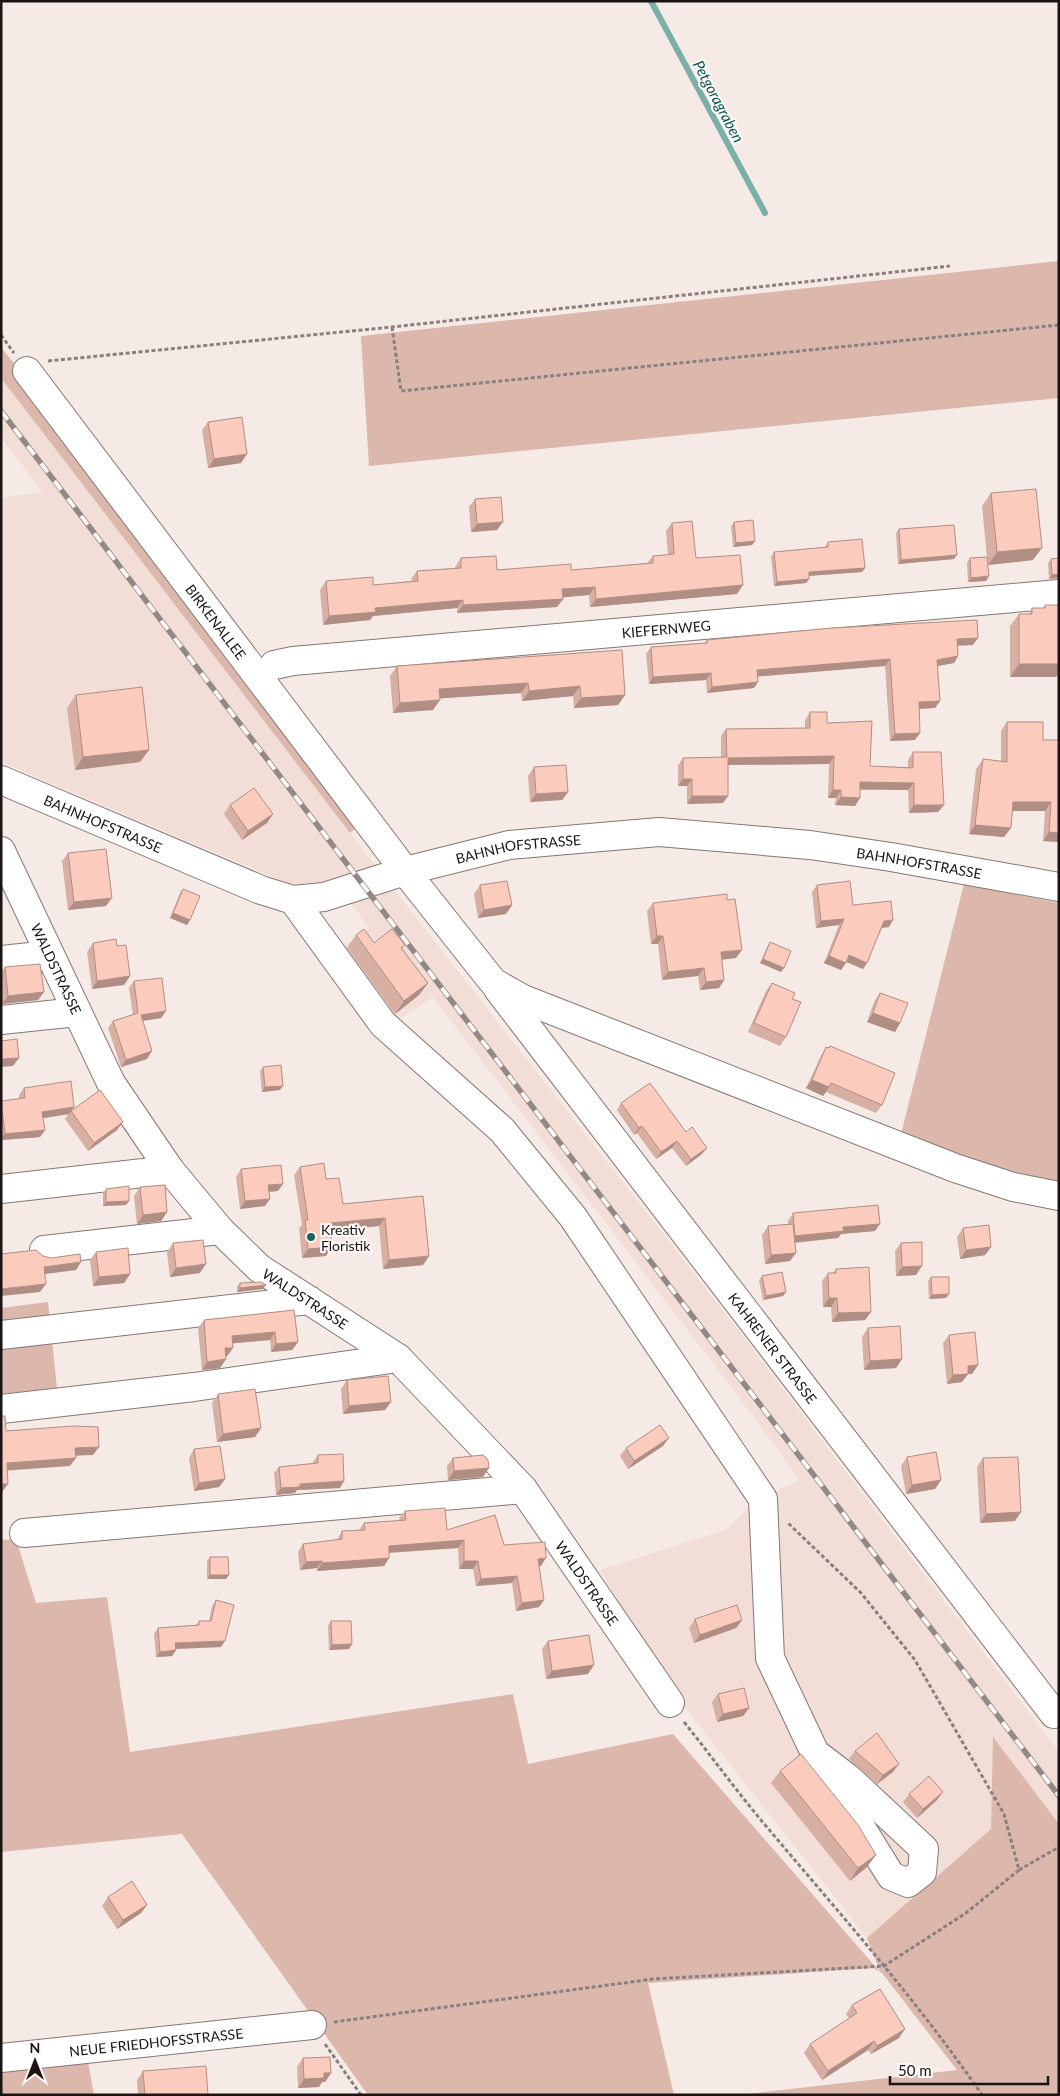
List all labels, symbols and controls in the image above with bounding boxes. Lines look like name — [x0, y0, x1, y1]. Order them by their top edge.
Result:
water label: Petgoragraben — [690, 57, 748, 145]
street label: BIRKENALLEE — [182, 580, 250, 662]
street label: KIEFERNWEG — [621, 616, 711, 641]
street label: BAHNHOFSTRASSE — [41, 791, 165, 856]
street label: BAHNHOFSTRASSE — [454, 830, 582, 867]
street label: BAHNHOFSTRASSE — [855, 844, 983, 882]
street label: WALDSTRASSE — [28, 920, 86, 1017]
place label: Kreativ Floristik — [321, 1221, 371, 1254]
marker: Kreativ Floristik — [305, 1231, 317, 1243]
street label: WALDSTRASSE — [260, 1264, 352, 1332]
street label: KAHRENER STRASSE — [725, 1289, 821, 1406]
street label: WALDSTRASSE — [553, 1537, 622, 1628]
street label: NEUE FRIEDHOFSSTRASSE — [68, 2024, 244, 2059]
north arrow — [10, 2036, 60, 2086]
text: N — [30, 2039, 40, 2056]
scale bar — [890, 2054, 1048, 2086]
text: 50 m — [898, 2061, 932, 2079]

